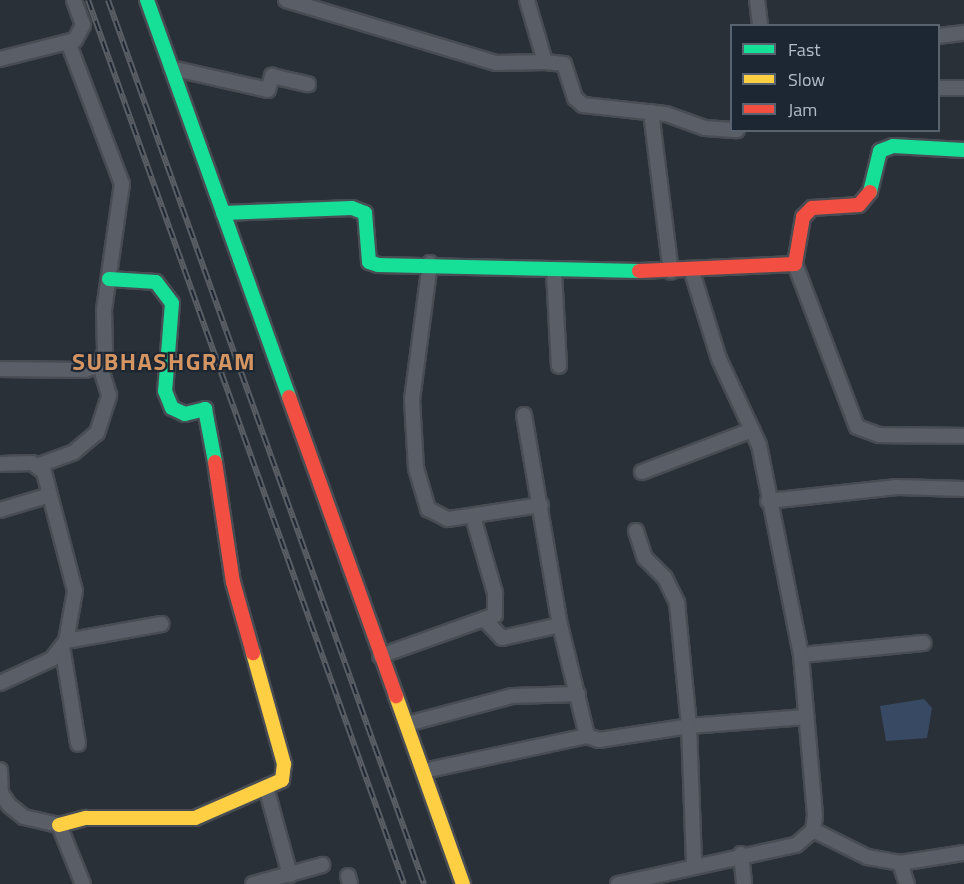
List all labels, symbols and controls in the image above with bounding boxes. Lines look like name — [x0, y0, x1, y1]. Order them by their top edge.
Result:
legend — [730, 24, 940, 132]
text: Fast — [788, 36, 821, 63]
text: Slow — [788, 66, 825, 93]
text: Jam — [788, 96, 817, 123]
district label: SUBHASHGRAM — [72, 348, 256, 376]

